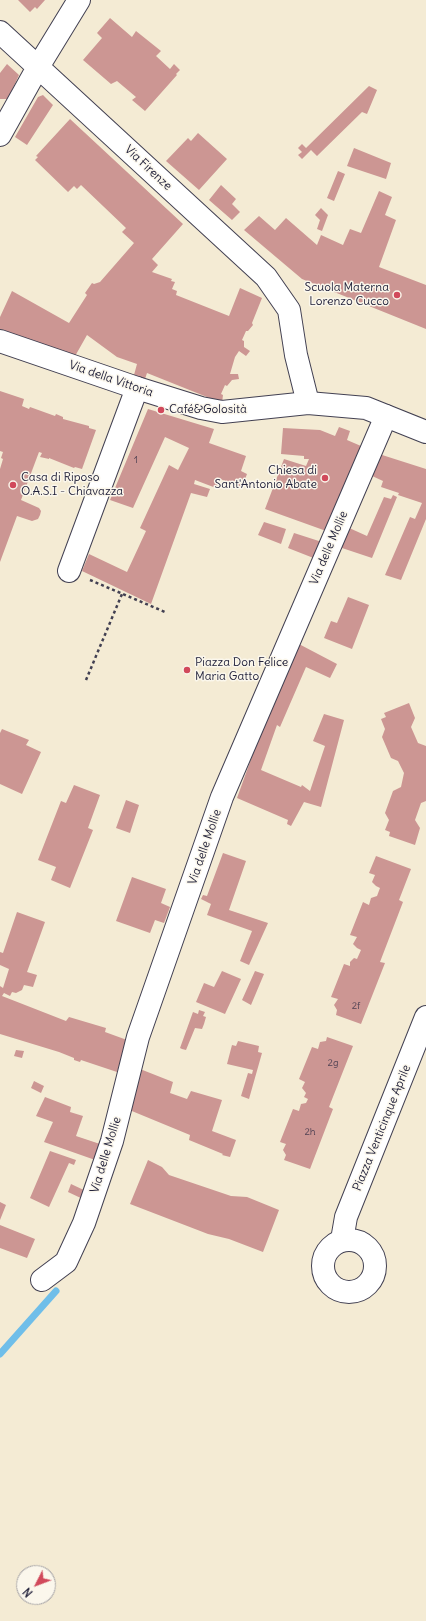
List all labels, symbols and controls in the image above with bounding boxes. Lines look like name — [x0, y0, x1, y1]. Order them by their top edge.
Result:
street label: Via Firenze — [121, 143, 175, 193]
place label: Scuola Materna Lorenzo Cucco — [305, 281, 389, 309]
marker: Scuola Materna Lorenzo Cucco — [392, 290, 402, 300]
street label: Via della Vittoria — [67, 358, 155, 400]
place label: Café&Golosità — [169, 403, 247, 417]
marker: Café&Golosità — [156, 405, 166, 415]
house number: 1 — [134, 454, 138, 466]
place label: Chiesa di Sant'Antonio Abate — [215, 464, 317, 492]
place label: Casa di Riposo O.A.S.I - Chiavazza — [21, 471, 123, 499]
marker: Chiesa di Sant'Antonio Abate — [320, 473, 330, 483]
marker: Casa di Riposo O.A.S.I - Chiavazza — [8, 480, 18, 490]
street label: Via delle Mollie — [307, 509, 351, 587]
place label: Piazza Don Felice Maria Gatto — [195, 656, 288, 684]
marker: Piazza Don Felice Maria Gatto — [182, 665, 192, 675]
street label: Via delle Mollie — [185, 807, 225, 887]
house number: 2f — [352, 1000, 360, 1012]
house number: 2g — [327, 1057, 339, 1069]
street label: Piazza Venticinque Aprile — [350, 1063, 414, 1193]
street label: Via delle Mollie — [88, 1115, 124, 1195]
house number: 2h — [304, 1126, 316, 1138]
north arrow — [16, 1565, 56, 1605]
text: N — [20, 1585, 36, 1600]

